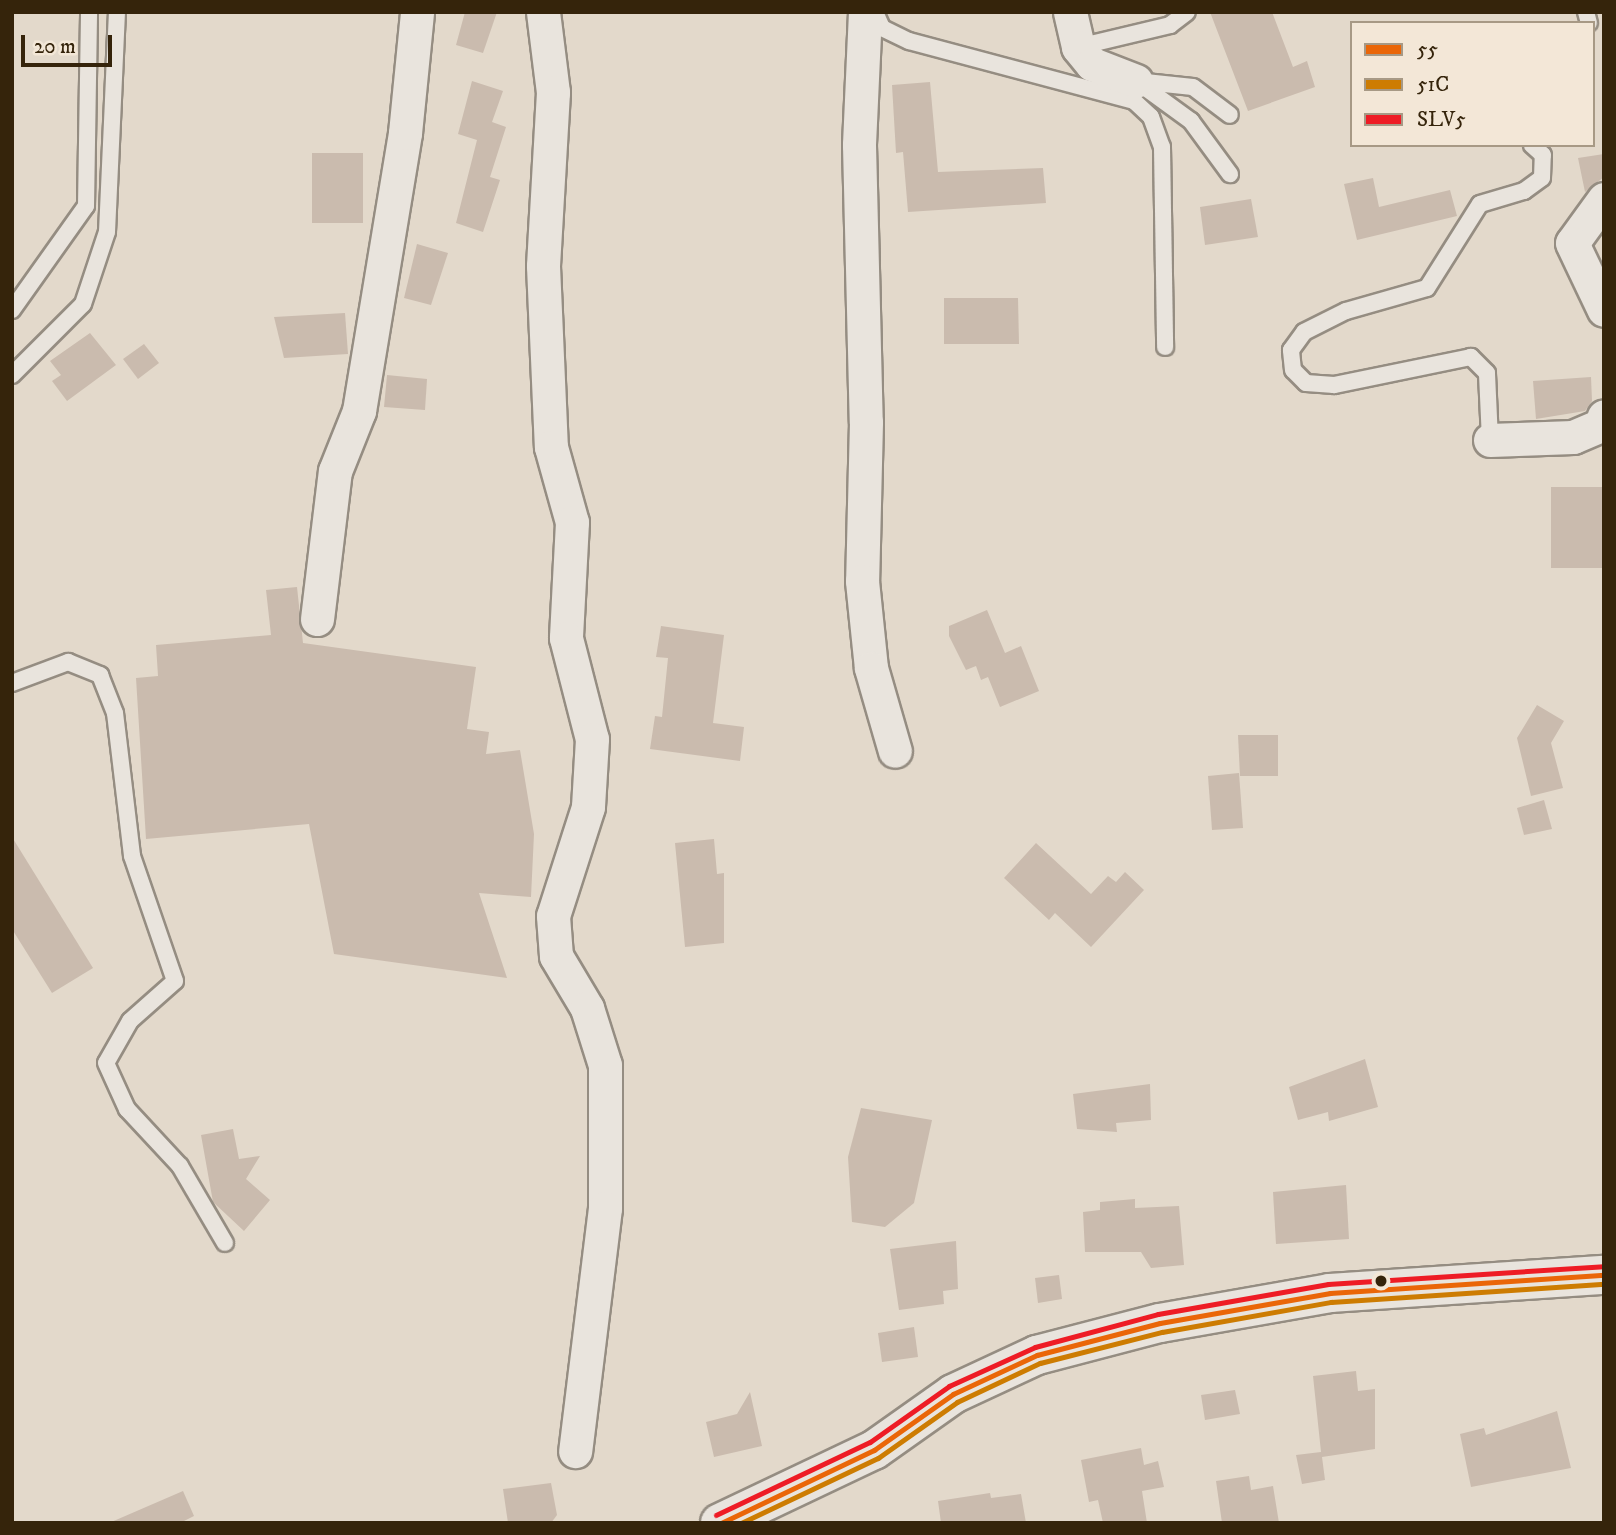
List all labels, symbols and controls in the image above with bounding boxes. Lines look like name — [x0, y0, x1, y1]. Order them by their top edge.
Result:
scale bar — [24, 21, 116, 65]
legend — [1350, 21, 1595, 147]
text: 20 m — [34, 34, 76, 60]
text: 55 — [1417, 37, 1438, 63]
text: 51C — [1417, 72, 1449, 98]
text: SLV5 — [1417, 107, 1466, 133]
unlabelled marker — [1374, 1274, 1388, 1288]

